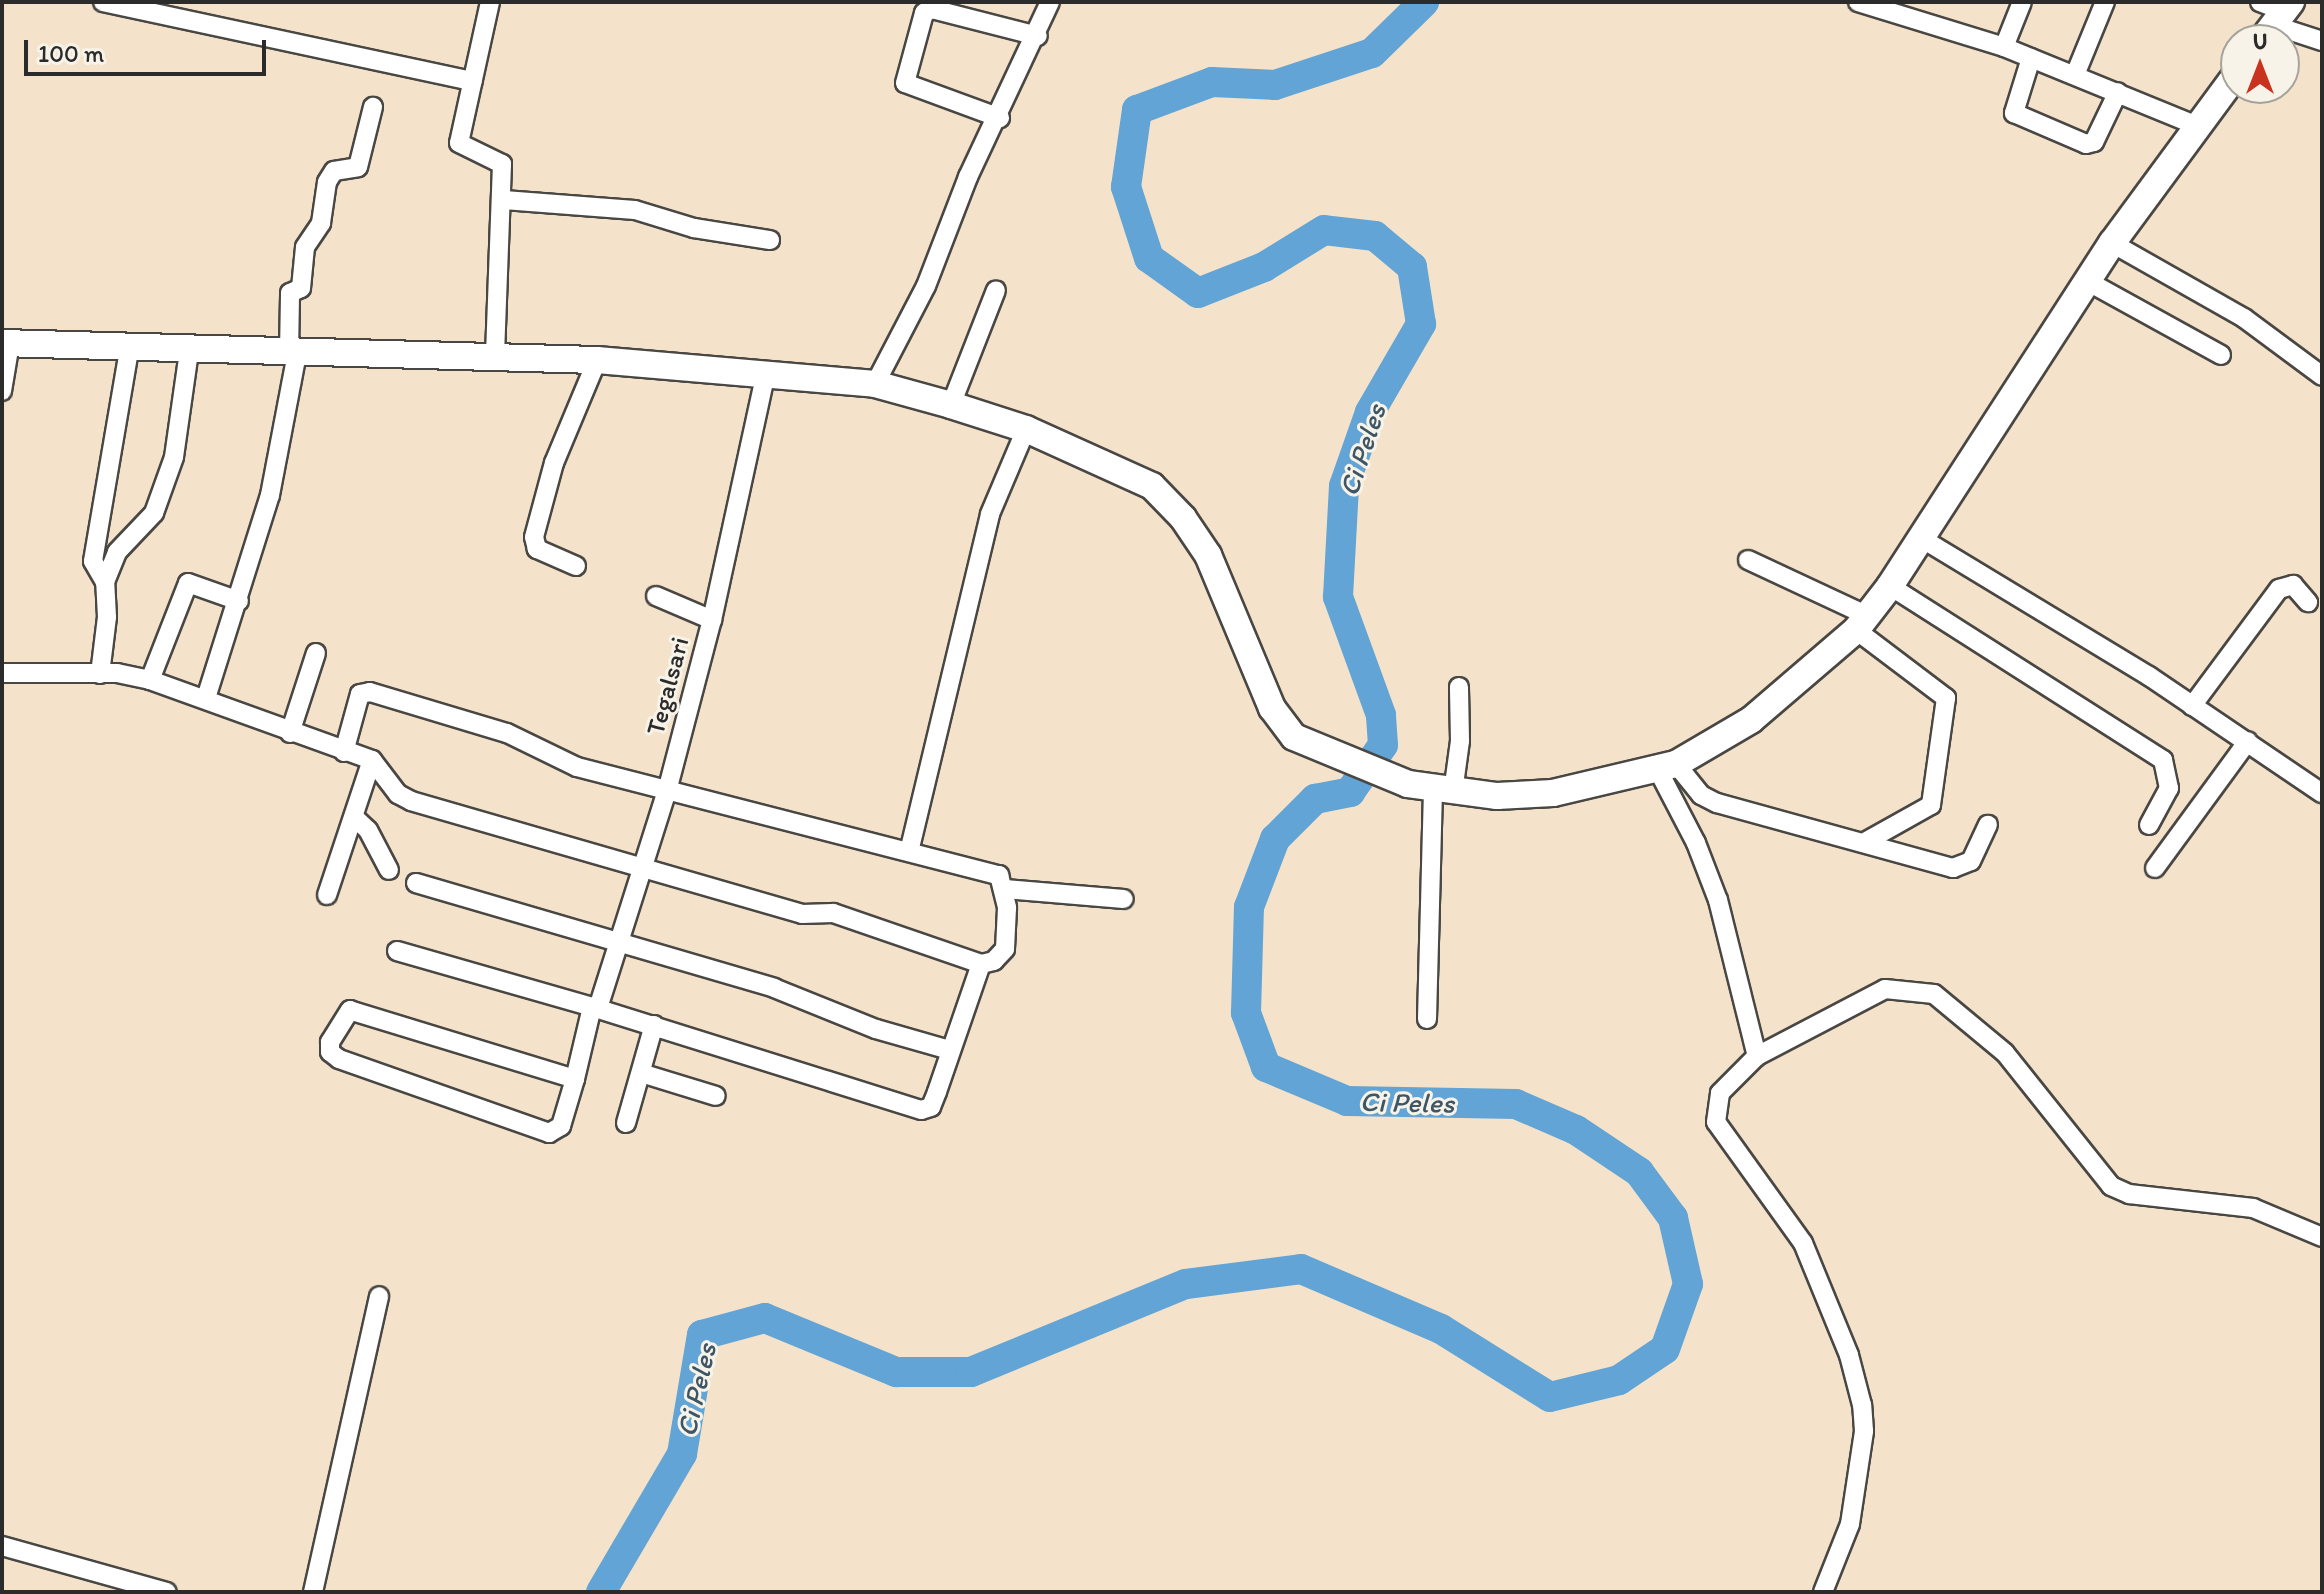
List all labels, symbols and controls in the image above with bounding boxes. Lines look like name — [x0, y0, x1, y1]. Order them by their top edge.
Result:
scale bar — [28, 24, 270, 74]
north arrow — [2220, 24, 2300, 104]
text: U — [2253, 28, 2267, 55]
text: 100 m — [38, 39, 104, 68]
water label: Ci Peles — [1332, 400, 1392, 500]
street label: Tegalsari — [640, 634, 696, 738]
water label: Ci Peles — [1360, 1084, 1454, 1120]
water label: Ci Peles — [669, 1341, 723, 1439]

